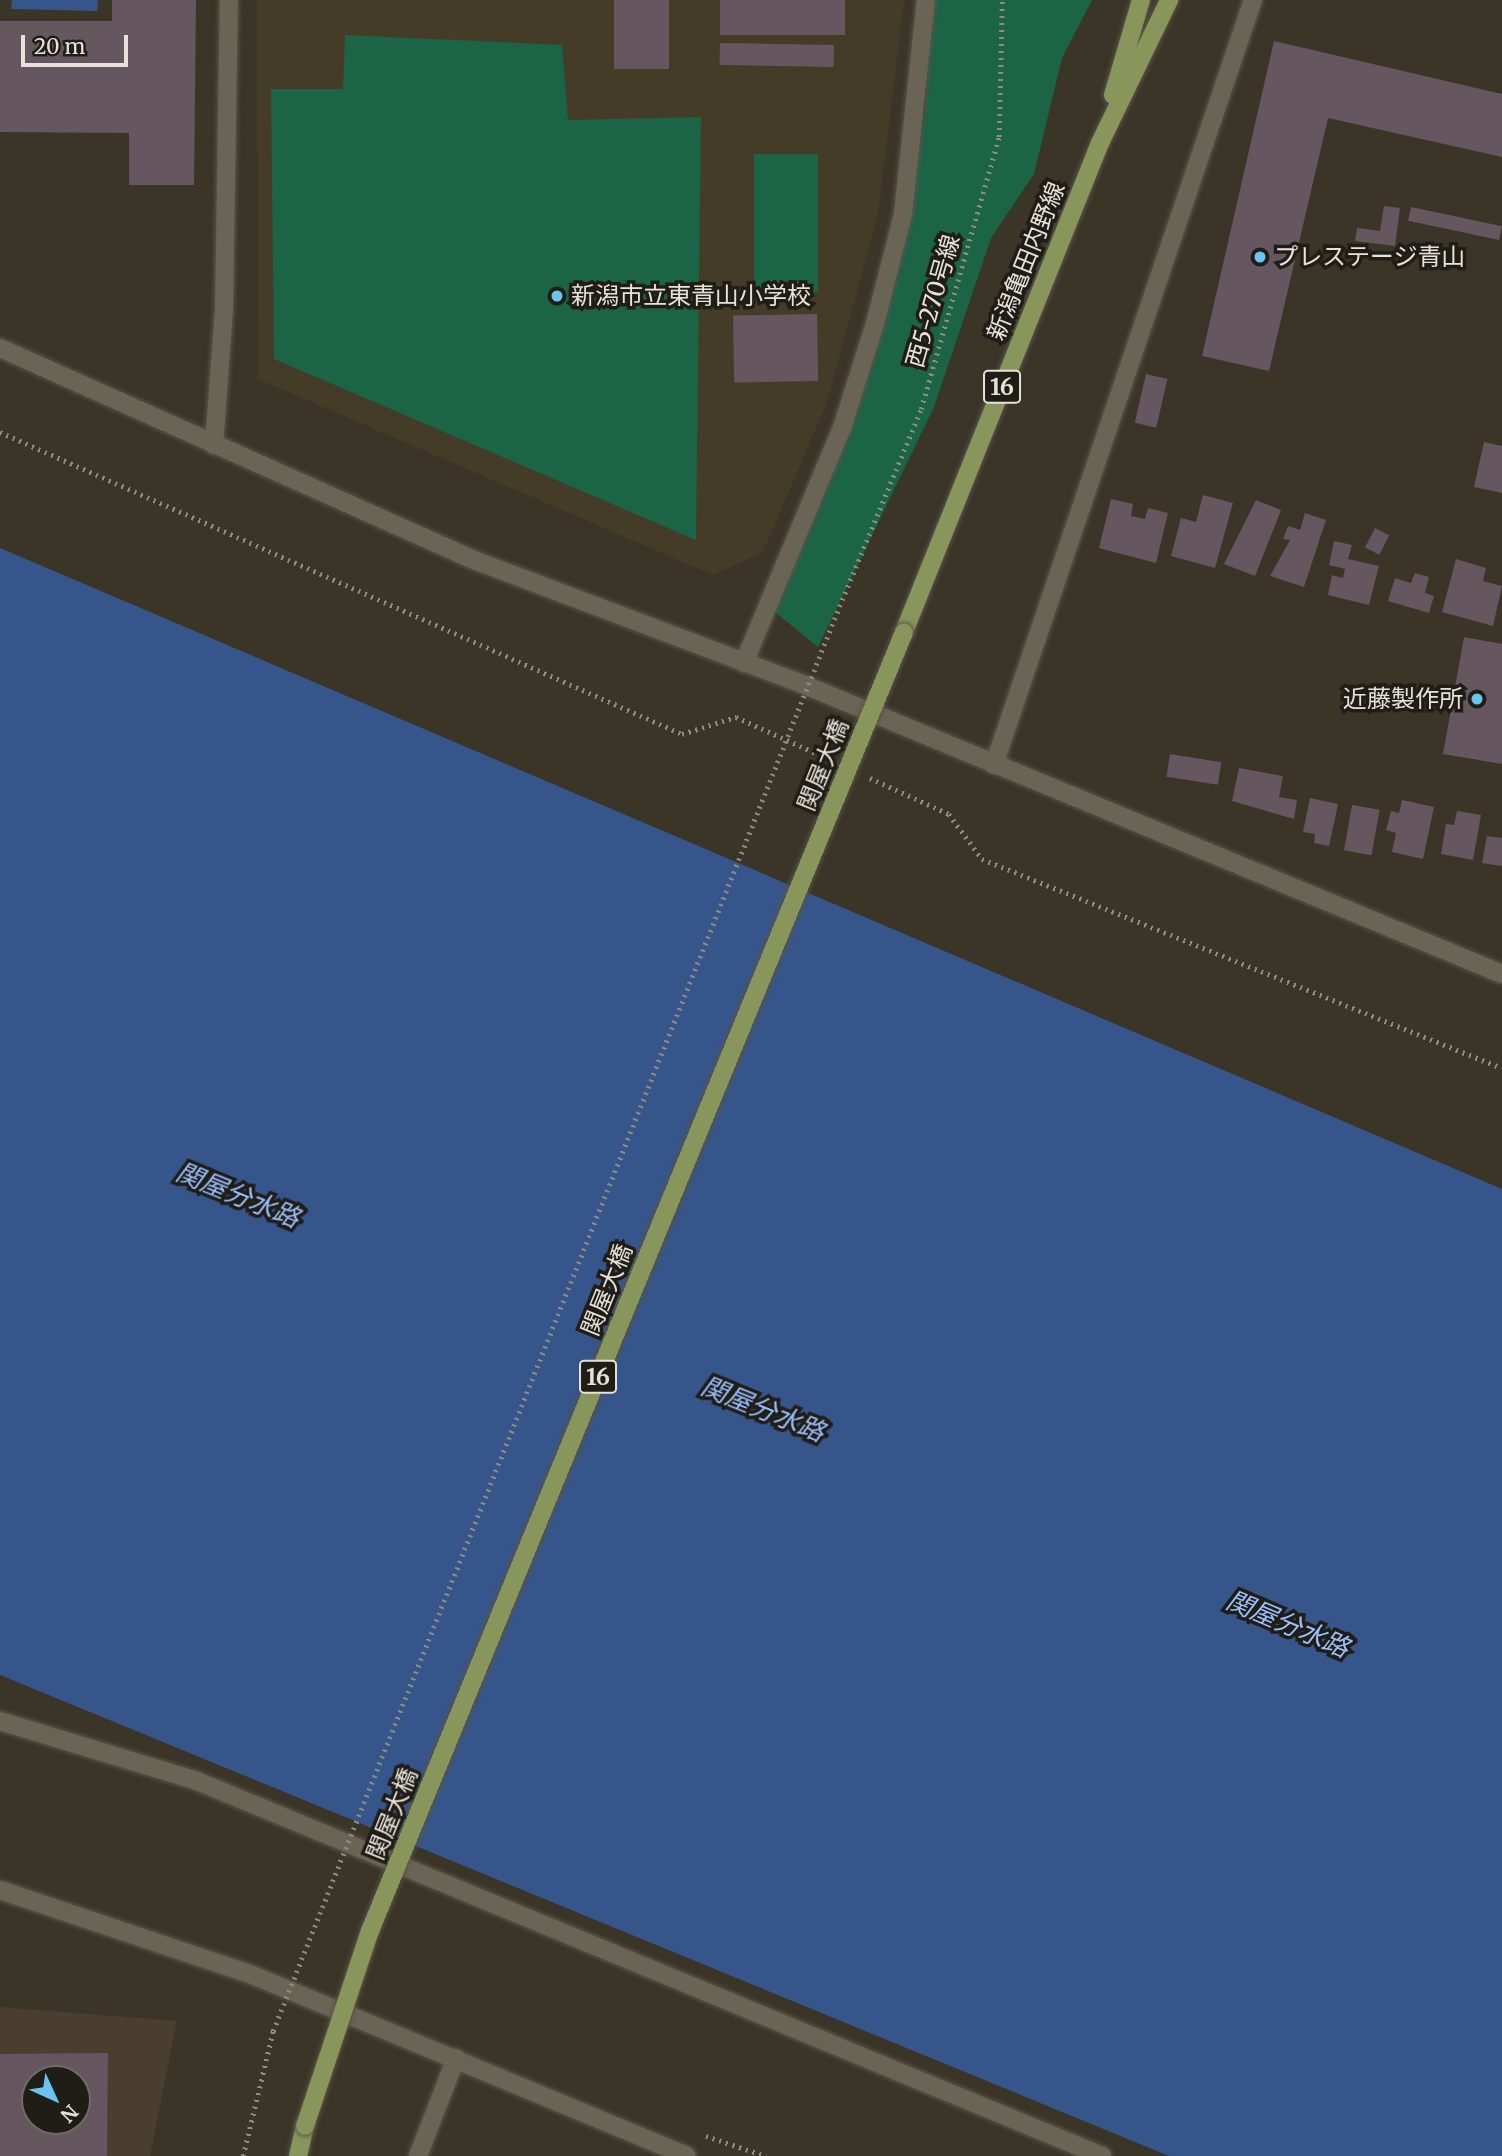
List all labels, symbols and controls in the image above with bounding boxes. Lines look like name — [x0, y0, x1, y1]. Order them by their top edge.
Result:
scale bar — [24, 21, 131, 65]
text: 20 m — [34, 33, 85, 60]
street label: 新潟亀田内野線 — [981, 178, 1071, 344]
street label: 西5-270号線 — [900, 231, 966, 371]
place label: プレステージ青山 — [1274, 243, 1466, 271]
marker: プレステージ青山 — [1252, 249, 1268, 265]
place label: 新潟市立東青山小学校 — [571, 282, 811, 310]
marker: 新潟市立東青山小学校 — [549, 288, 565, 304]
road number: 16 — [983, 368, 1021, 406]
place label: 近藤製作所 — [1343, 685, 1463, 713]
marker: 近藤製作所 — [1469, 691, 1485, 707]
street label: 関屋大橋 — [792, 715, 854, 815]
water label: 関屋分水路 — [172, 1156, 304, 1234]
street label: 関屋大橋 — [576, 1240, 638, 1340]
road number: 16 — [579, 1358, 617, 1396]
water label: 関屋分水路 — [697, 1370, 829, 1448]
water label: 関屋分水路 — [1222, 1584, 1354, 1664]
street label: 関屋大橋 — [361, 1764, 423, 1864]
north arrow — [21, 2065, 91, 2135]
text: N — [56, 2100, 83, 2127]

